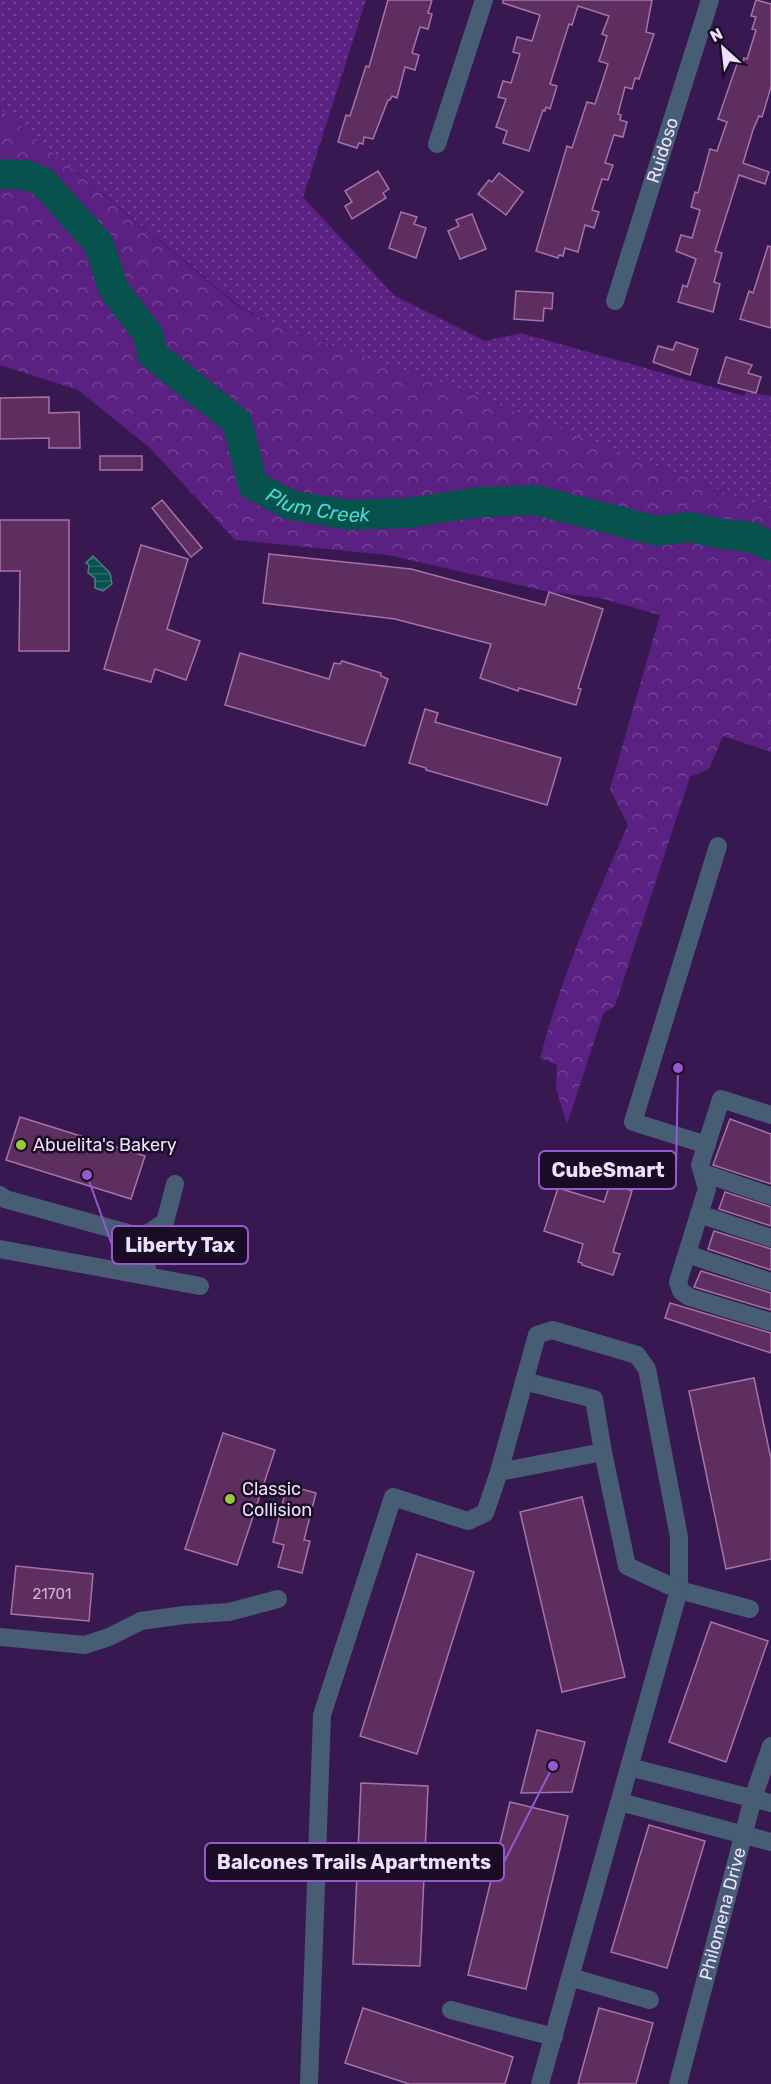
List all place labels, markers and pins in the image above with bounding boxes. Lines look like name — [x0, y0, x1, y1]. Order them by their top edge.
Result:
place label: Abuelita's Bakery — [33, 1134, 177, 1156]
marker: Abuelita's Bakery — [14, 1138, 28, 1152]
callout: CubeSmart — [539, 1151, 676, 1189]
callout: Liberty Tax — [112, 1226, 248, 1264]
place label: Classic Collision — [242, 1478, 312, 1521]
marker: Classic Collision — [223, 1492, 237, 1506]
callout: Balcones Trails Apartments — [205, 1843, 504, 1881]

